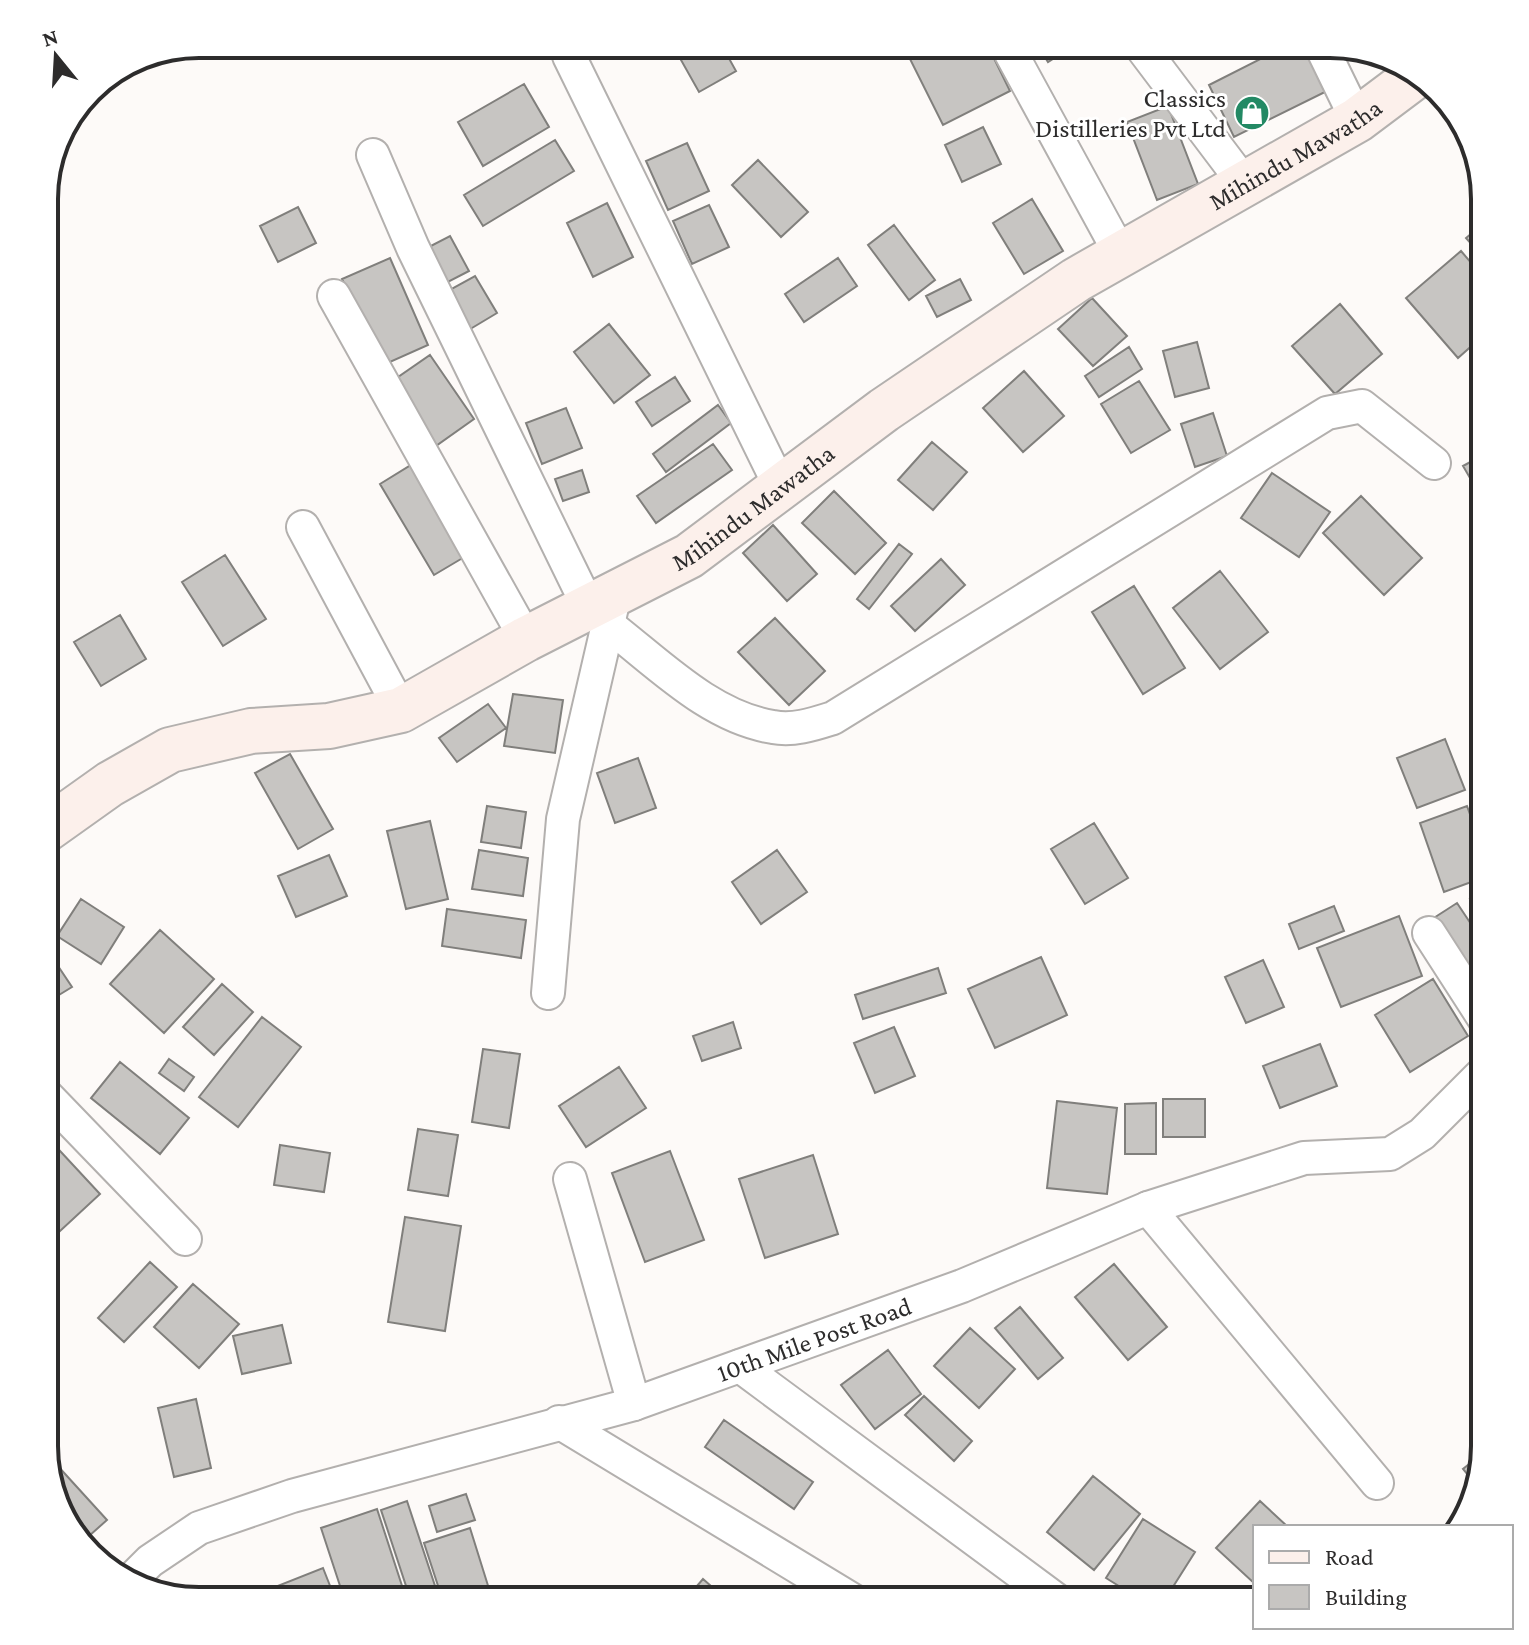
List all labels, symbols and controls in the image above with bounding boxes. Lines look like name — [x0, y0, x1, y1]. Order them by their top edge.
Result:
north arrow — [16, 16, 96, 96]
text: N — [39, 23, 61, 52]
place label: Classics Distilleries Pvt Ltd — [1035, 84, 1226, 143]
street label: Mihindu Mawatha — [1204, 93, 1387, 216]
shop icon: Classics Distilleries Pvt Ltd — [1233, 94, 1271, 132]
street label: Mihindu Mawatha — [667, 438, 840, 577]
street label: 10th Mile Post Road — [713, 1291, 915, 1388]
legend — [1253, 1525, 1513, 1629]
text: Road — [1325, 1543, 1374, 1570]
text: Building — [1325, 1583, 1407, 1610]

